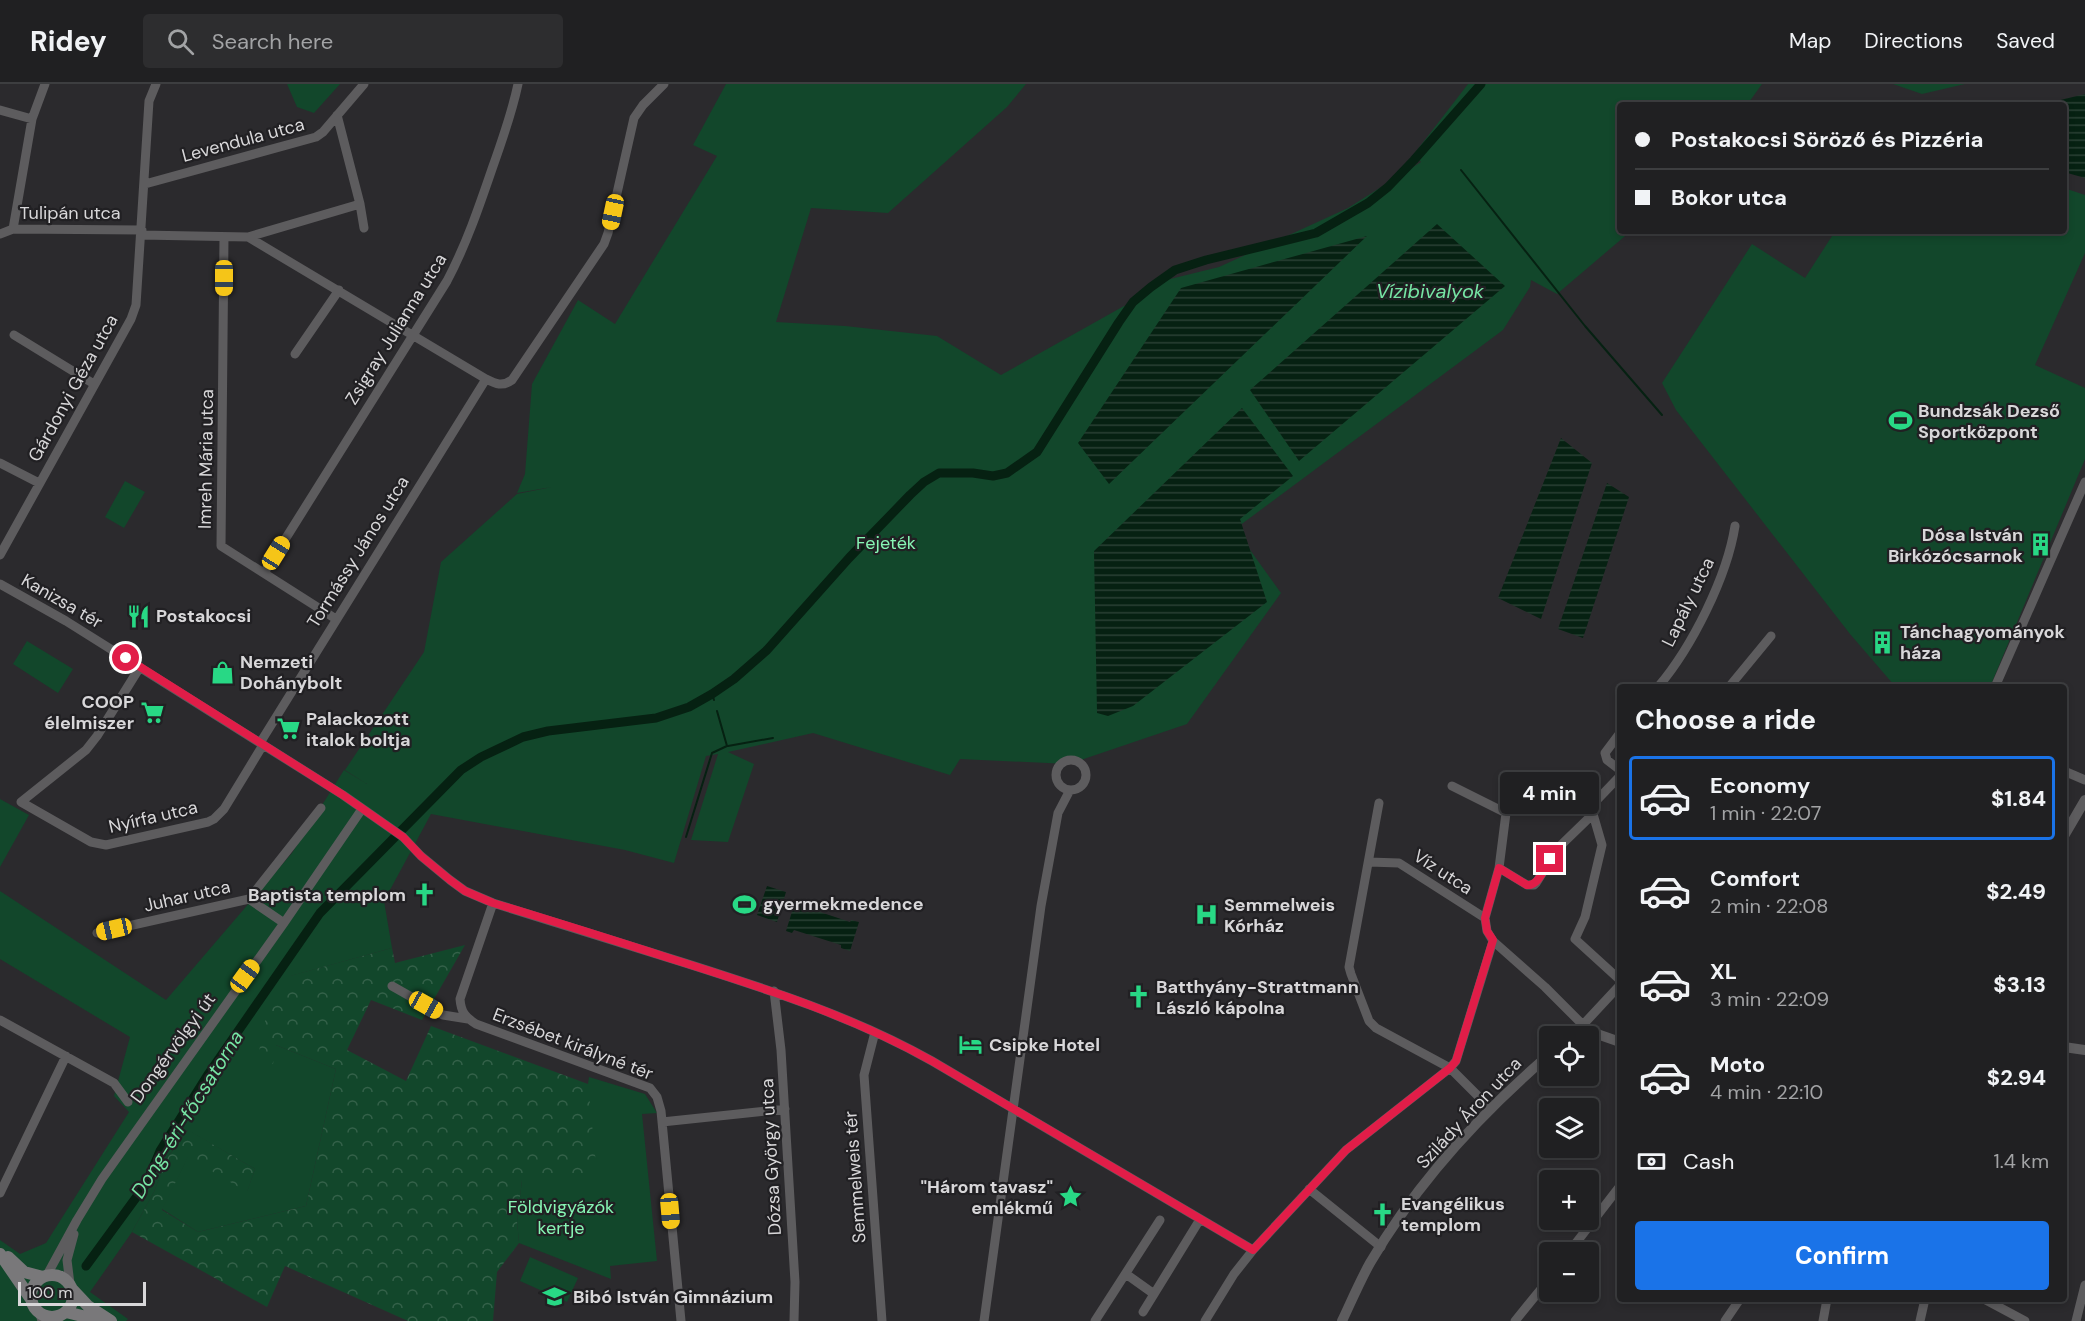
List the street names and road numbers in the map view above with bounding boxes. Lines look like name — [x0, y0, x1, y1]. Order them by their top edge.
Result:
street label: Levendula utca — [179, 112, 307, 168]
street label: Tulipán utca — [19, 201, 121, 225]
street label: Zsigray Julianna utca — [340, 249, 452, 409]
street label: Gárdonyi Géza utca — [23, 310, 123, 466]
street label: Imreh Mária utca — [193, 389, 219, 529]
street label: Tormássy János utca — [301, 471, 415, 633]
street label: Lapály utca — [1656, 553, 1720, 651]
street label: Kanizsa tér — [17, 568, 107, 634]
street label: Nyírfa utca — [106, 795, 200, 839]
street label: Víz utca — [1409, 844, 1477, 900]
street label: Juhar utca — [141, 874, 233, 918]
street label: Dongérvölgyi út — [125, 988, 221, 1108]
street label: Erzsébet királyné tér — [489, 1002, 657, 1086]
street label: Szilády Áron utca — [1411, 1052, 1527, 1174]
street label: Dózsa György utca — [755, 1078, 787, 1236]
street label: Semmelweis tér — [838, 1110, 872, 1244]

